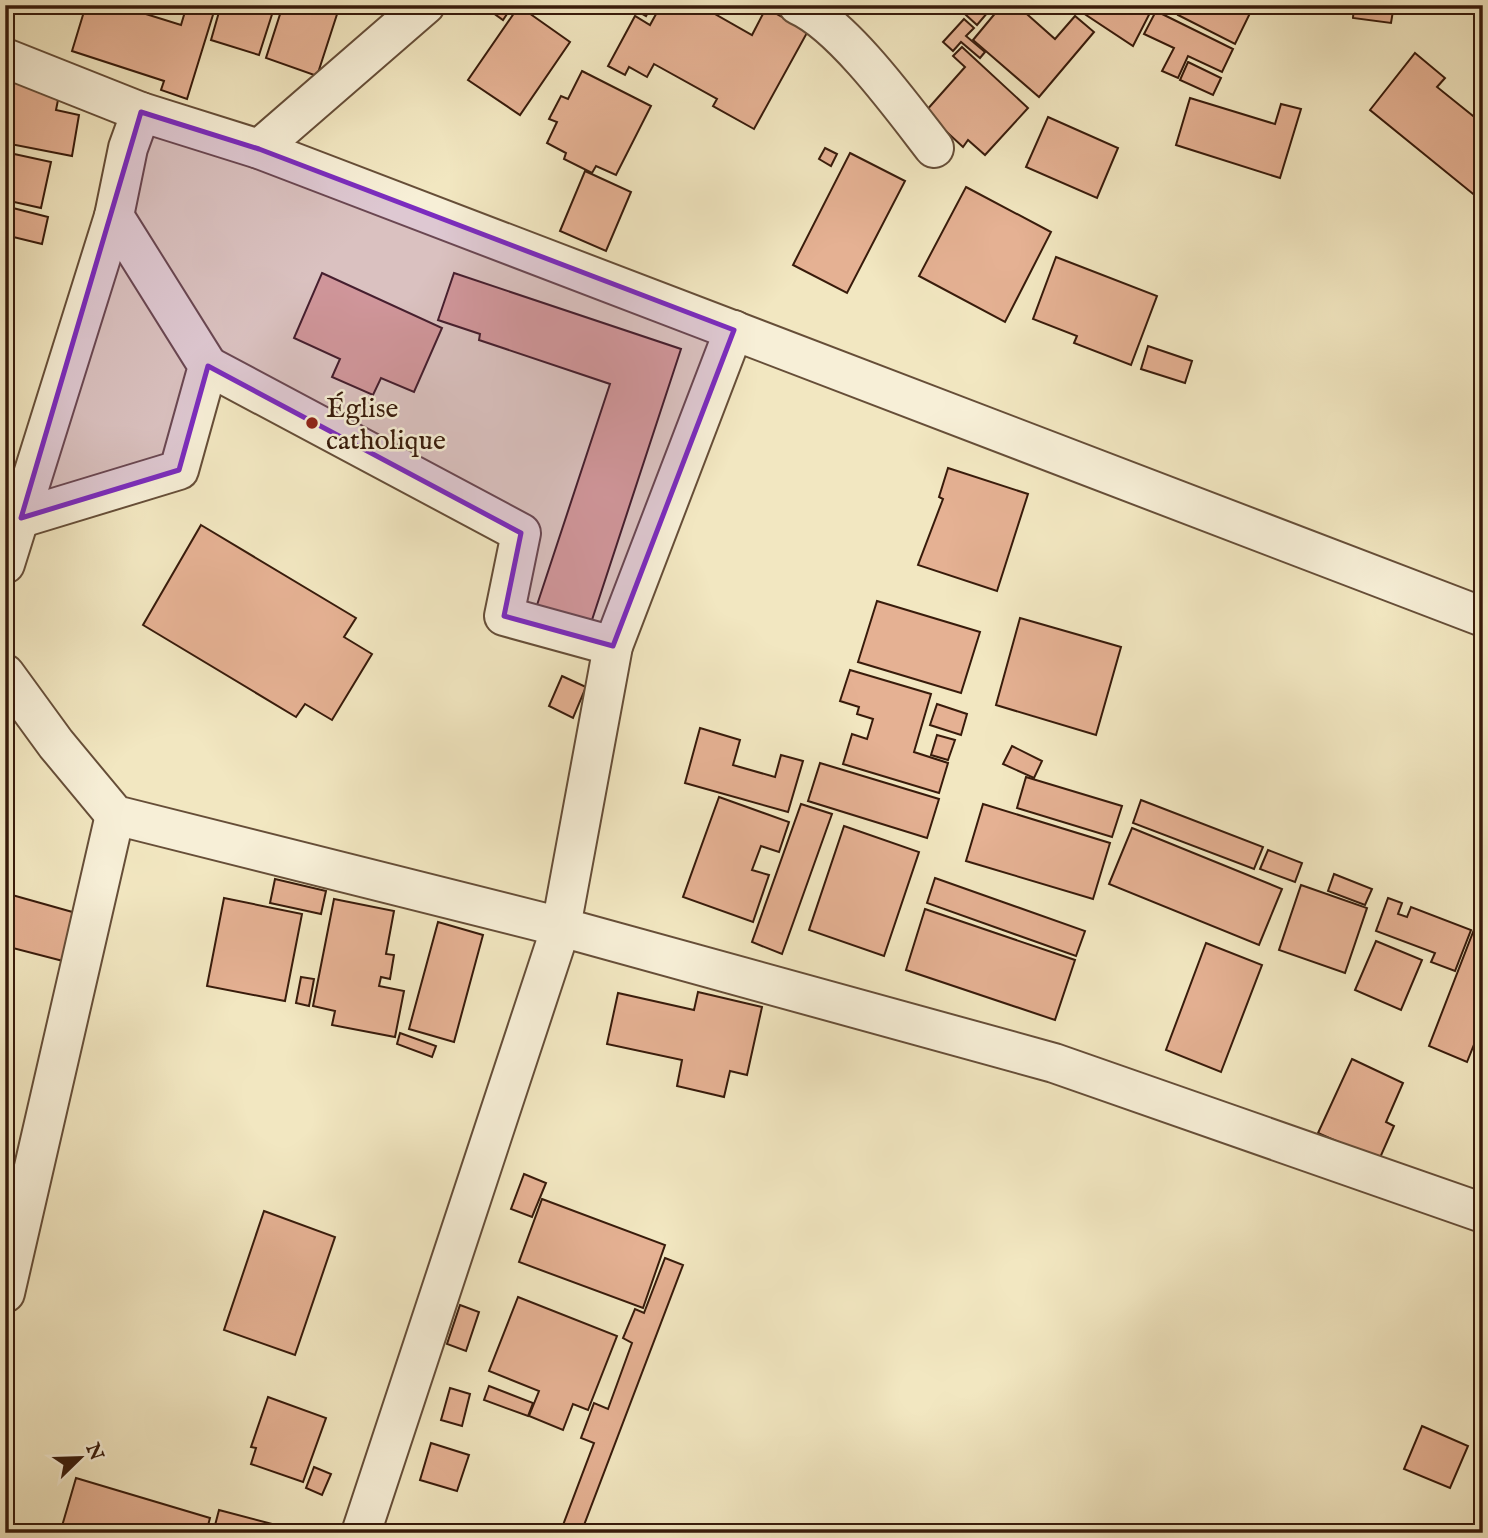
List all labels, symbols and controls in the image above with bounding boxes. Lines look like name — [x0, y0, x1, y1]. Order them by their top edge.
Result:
place label: Église catholique — [326, 391, 446, 459]
marker: Église catholique — [304, 415, 320, 431]
north arrow — [46, 1422, 116, 1492]
text: N — [79, 1439, 108, 1465]

